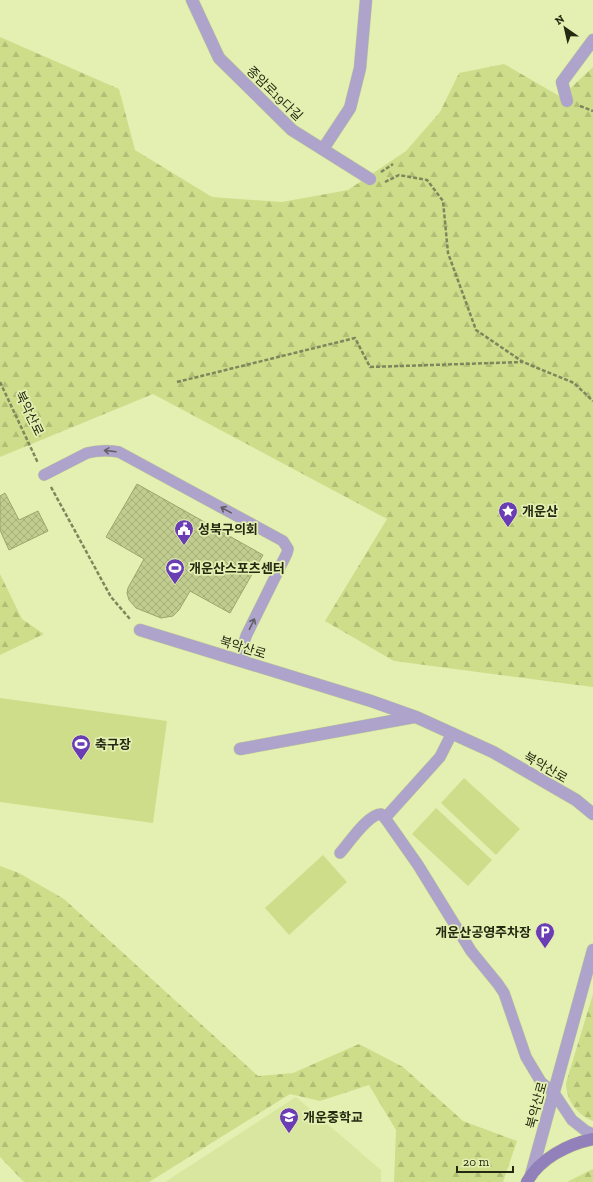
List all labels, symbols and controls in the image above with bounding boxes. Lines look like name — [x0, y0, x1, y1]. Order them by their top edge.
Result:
north arrow — [545, 8, 585, 48]
text: N — [553, 12, 567, 28]
street label: 종암로19다길 — [244, 63, 306, 124]
street label: 북악산로 — [12, 388, 47, 438]
one-way arrow — [104, 447, 117, 455]
place icon: 개운산 — [497, 500, 519, 528]
place label: 개운산 — [522, 504, 558, 519]
one-way arrow — [220, 505, 232, 513]
public building icon: 성북구의회 — [173, 518, 195, 546]
place label: 성북구의회 — [198, 522, 258, 537]
sports icon: 개운산스포츠센터 — [164, 557, 186, 585]
place label: 개운산스포츠센터 — [189, 561, 285, 576]
one-way arrow — [249, 619, 256, 631]
street label: 북악산로 — [218, 633, 268, 662]
sports icon: 축구장 — [70, 733, 92, 761]
place label: 축구장 — [95, 737, 131, 752]
street label: 북악산로 — [521, 749, 570, 786]
parking icon: 개운산공영주차장 — [534, 921, 556, 949]
place label: 개운산공영주차장 — [435, 925, 531, 940]
street label: 북악산로 — [523, 1080, 550, 1130]
school or university icon: 개운중학교 — [278, 1106, 300, 1134]
place label: 개운중학교 — [303, 1110, 363, 1125]
scale bar — [457, 1148, 513, 1174]
text: 20 m — [463, 1155, 490, 1169]

